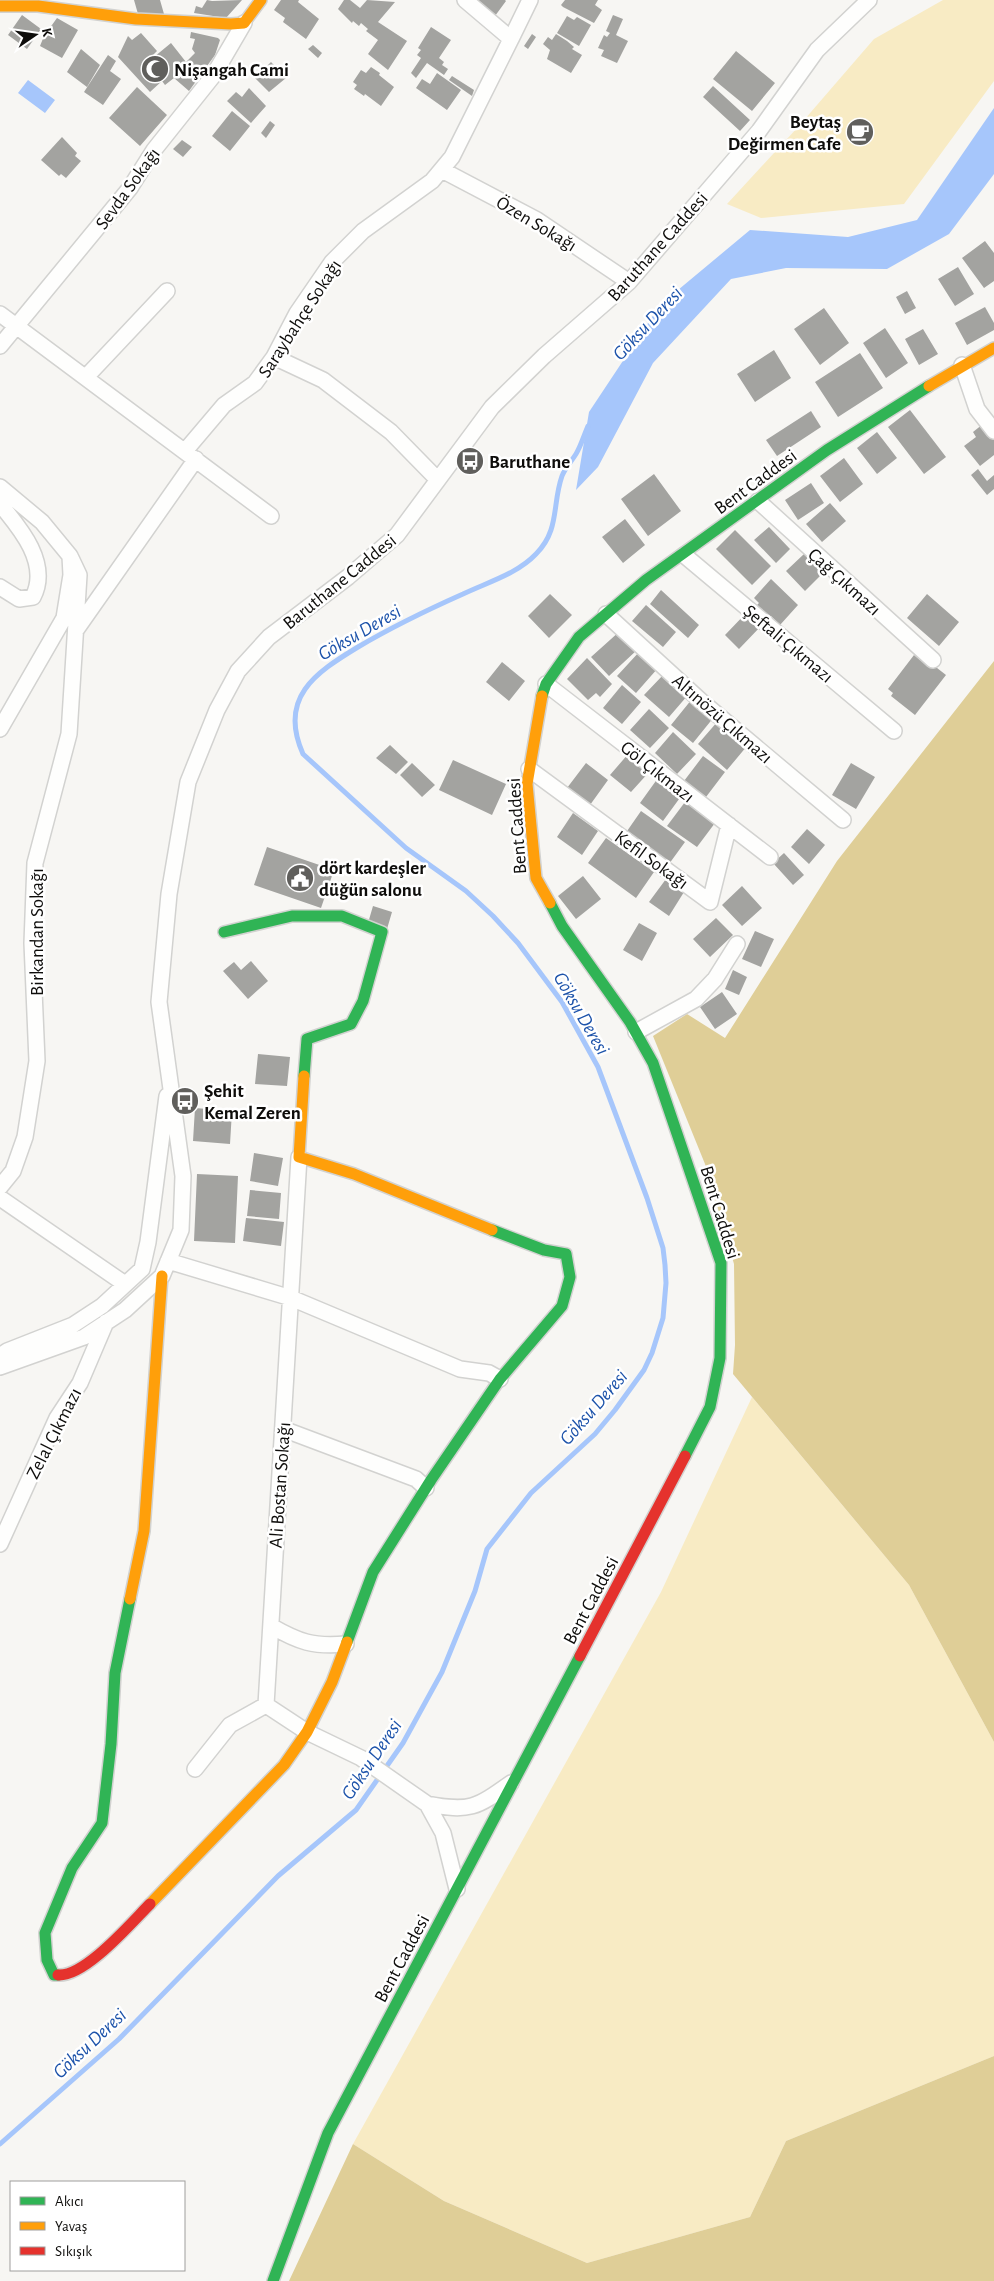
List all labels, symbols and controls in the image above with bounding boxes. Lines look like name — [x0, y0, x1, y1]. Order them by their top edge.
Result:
north arrow — [10, 10, 60, 60]
text: K — [39, 27, 55, 39]
mosque icon: Nişangah Cami — [140, 54, 170, 84]
place label: Nişangah Cami — [174, 61, 289, 80]
place label: Beytaş Değirmen Cafe — [728, 113, 841, 154]
cafe icon: Beytaş Değirmen Cafe — [845, 117, 875, 147]
street label: Sevda Sokaḡı — [92, 145, 164, 233]
street label: Baruthane Caddesi — [604, 189, 712, 305]
street label: Özen Sokağı — [493, 192, 580, 256]
street label: Saraybahçe Sokağı — [255, 257, 345, 381]
water label: Göksu Deresi — [609, 283, 686, 364]
bus stop icon: Baruthane — [455, 446, 485, 476]
street label: Bent Caddesi — [711, 446, 800, 518]
place label: Baruthane — [489, 453, 570, 472]
street label: Baruthane Caddesi — [280, 531, 400, 633]
street label: Çağ Çıkmazı — [804, 545, 884, 619]
water label: Göksu Deresi — [315, 601, 404, 665]
street label: Şeftali Çıkmazı — [740, 601, 836, 687]
street label: Altınözü Çıkmazı — [668, 671, 776, 767]
street label: Göl Çıkmazı — [617, 738, 697, 807]
street label: Bent Caddesi — [505, 777, 530, 875]
street label: Kefil Sokağı — [611, 827, 691, 893]
place label: dört kardeşler düğün salonu — [319, 859, 426, 900]
public building icon: dört kardeşler düğün salonu — [285, 863, 315, 893]
street label: Birkandan Sokağı — [28, 868, 47, 996]
water label: Göksu Deresi — [549, 969, 613, 1058]
place label: Şehit Kemal Zeren — [204, 1082, 301, 1123]
bus stop icon: Şehit Kemal Zeren — [170, 1086, 200, 1116]
street label: Bent Caddesi — [696, 1164, 743, 1261]
water label: Göksu Deresi — [556, 1366, 631, 1449]
street label: Zelal Çıkmazı — [23, 1385, 85, 1482]
street label: Ali Bostan Sokağı — [267, 1421, 294, 1549]
street label: Bent Caddesi — [560, 1554, 622, 1648]
water label: Göksu Deresi — [338, 1716, 406, 1803]
street label: Bent Caddesi — [371, 1912, 433, 2006]
water label: Göksu Deresi — [49, 2005, 130, 2082]
legend — [10, 2181, 185, 2271]
text: Akıcı — [55, 2194, 84, 2209]
text: Yavaş — [55, 2219, 87, 2234]
text: Sıkışık — [55, 2244, 92, 2259]

